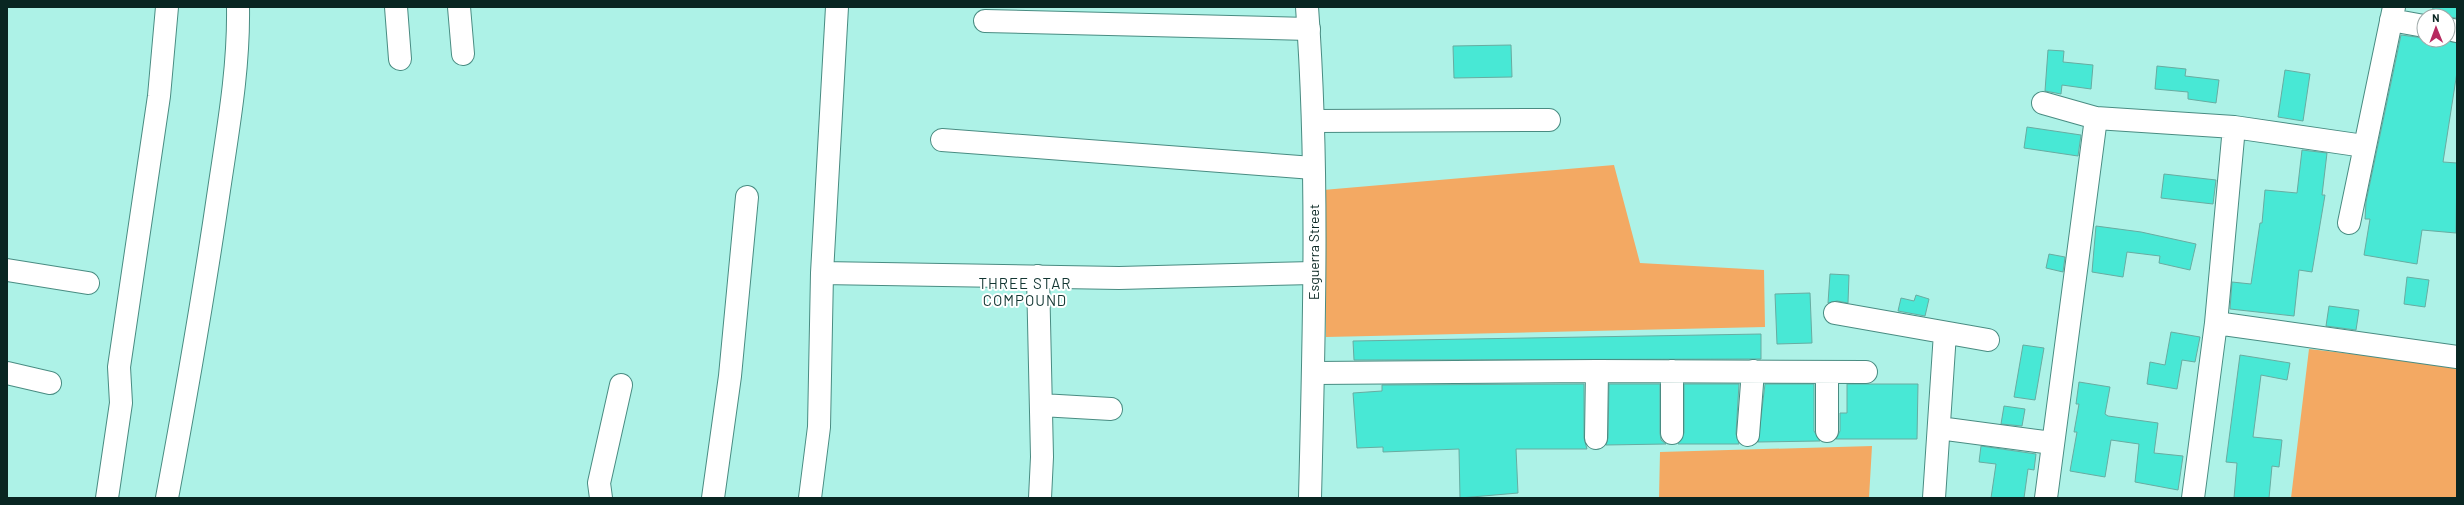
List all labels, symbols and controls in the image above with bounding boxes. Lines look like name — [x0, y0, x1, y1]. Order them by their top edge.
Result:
north arrow — [2416, 8, 2456, 48]
text: N — [2432, 11, 2440, 24]
street label: Esguerra Street — [1305, 204, 1322, 300]
district label: THREE STAR COMPOUND — [978, 274, 1072, 309]

